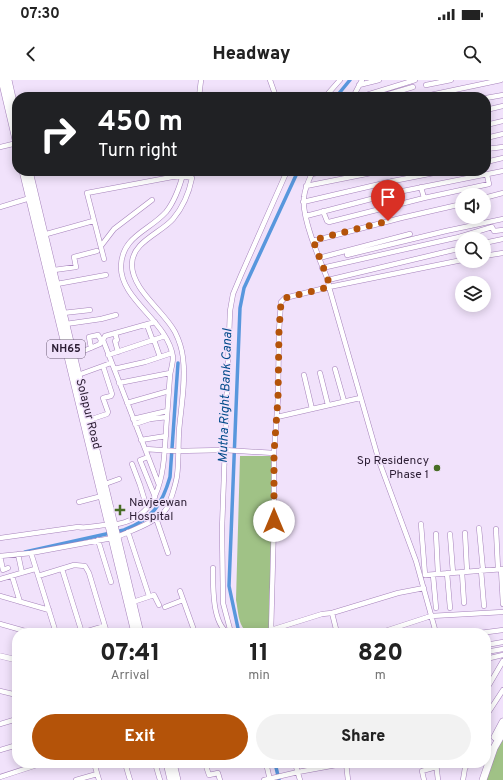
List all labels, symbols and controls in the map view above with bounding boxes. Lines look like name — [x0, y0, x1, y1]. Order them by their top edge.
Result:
text: 07:30 — [20, 5, 60, 24]
icon: back — [20, 43, 42, 65]
text: Headway — [213, 43, 290, 66]
icon: search — [461, 43, 483, 65]
text: 450 m — [98, 105, 183, 141]
icon: right — [32, 108, 84, 160]
text: Turn right — [98, 140, 178, 163]
pin — [371, 180, 405, 221]
icon: arrive — [377, 186, 399, 208]
map controls — [455, 188, 491, 312]
button: sound — [455, 188, 491, 224]
button: search — [455, 232, 491, 268]
button: layers — [455, 276, 491, 312]
water label: Mutha Right Bank Canal — [216, 328, 236, 464]
road number: NH65 — [47, 340, 85, 358]
street label: Solapur Road — [72, 377, 104, 451]
place label: Sp Residency Phase 1 — [357, 453, 429, 483]
marker: Sp Residency Phase 1 — [432, 463, 442, 473]
place label: Navjeewan Hospital — [129, 495, 187, 525]
position arrow — [253, 500, 295, 542]
marker: Navjeewan Hospital — [114, 504, 126, 516]
text: 07:41 — [100, 639, 160, 669]
text: 11 — [249, 639, 269, 669]
text: 820 — [358, 639, 403, 669]
text: Arrival — [111, 668, 149, 684]
text: min — [248, 668, 270, 684]
text: m — [375, 668, 386, 684]
button: Exit — [32, 714, 248, 760]
button: Share — [256, 714, 471, 760]

